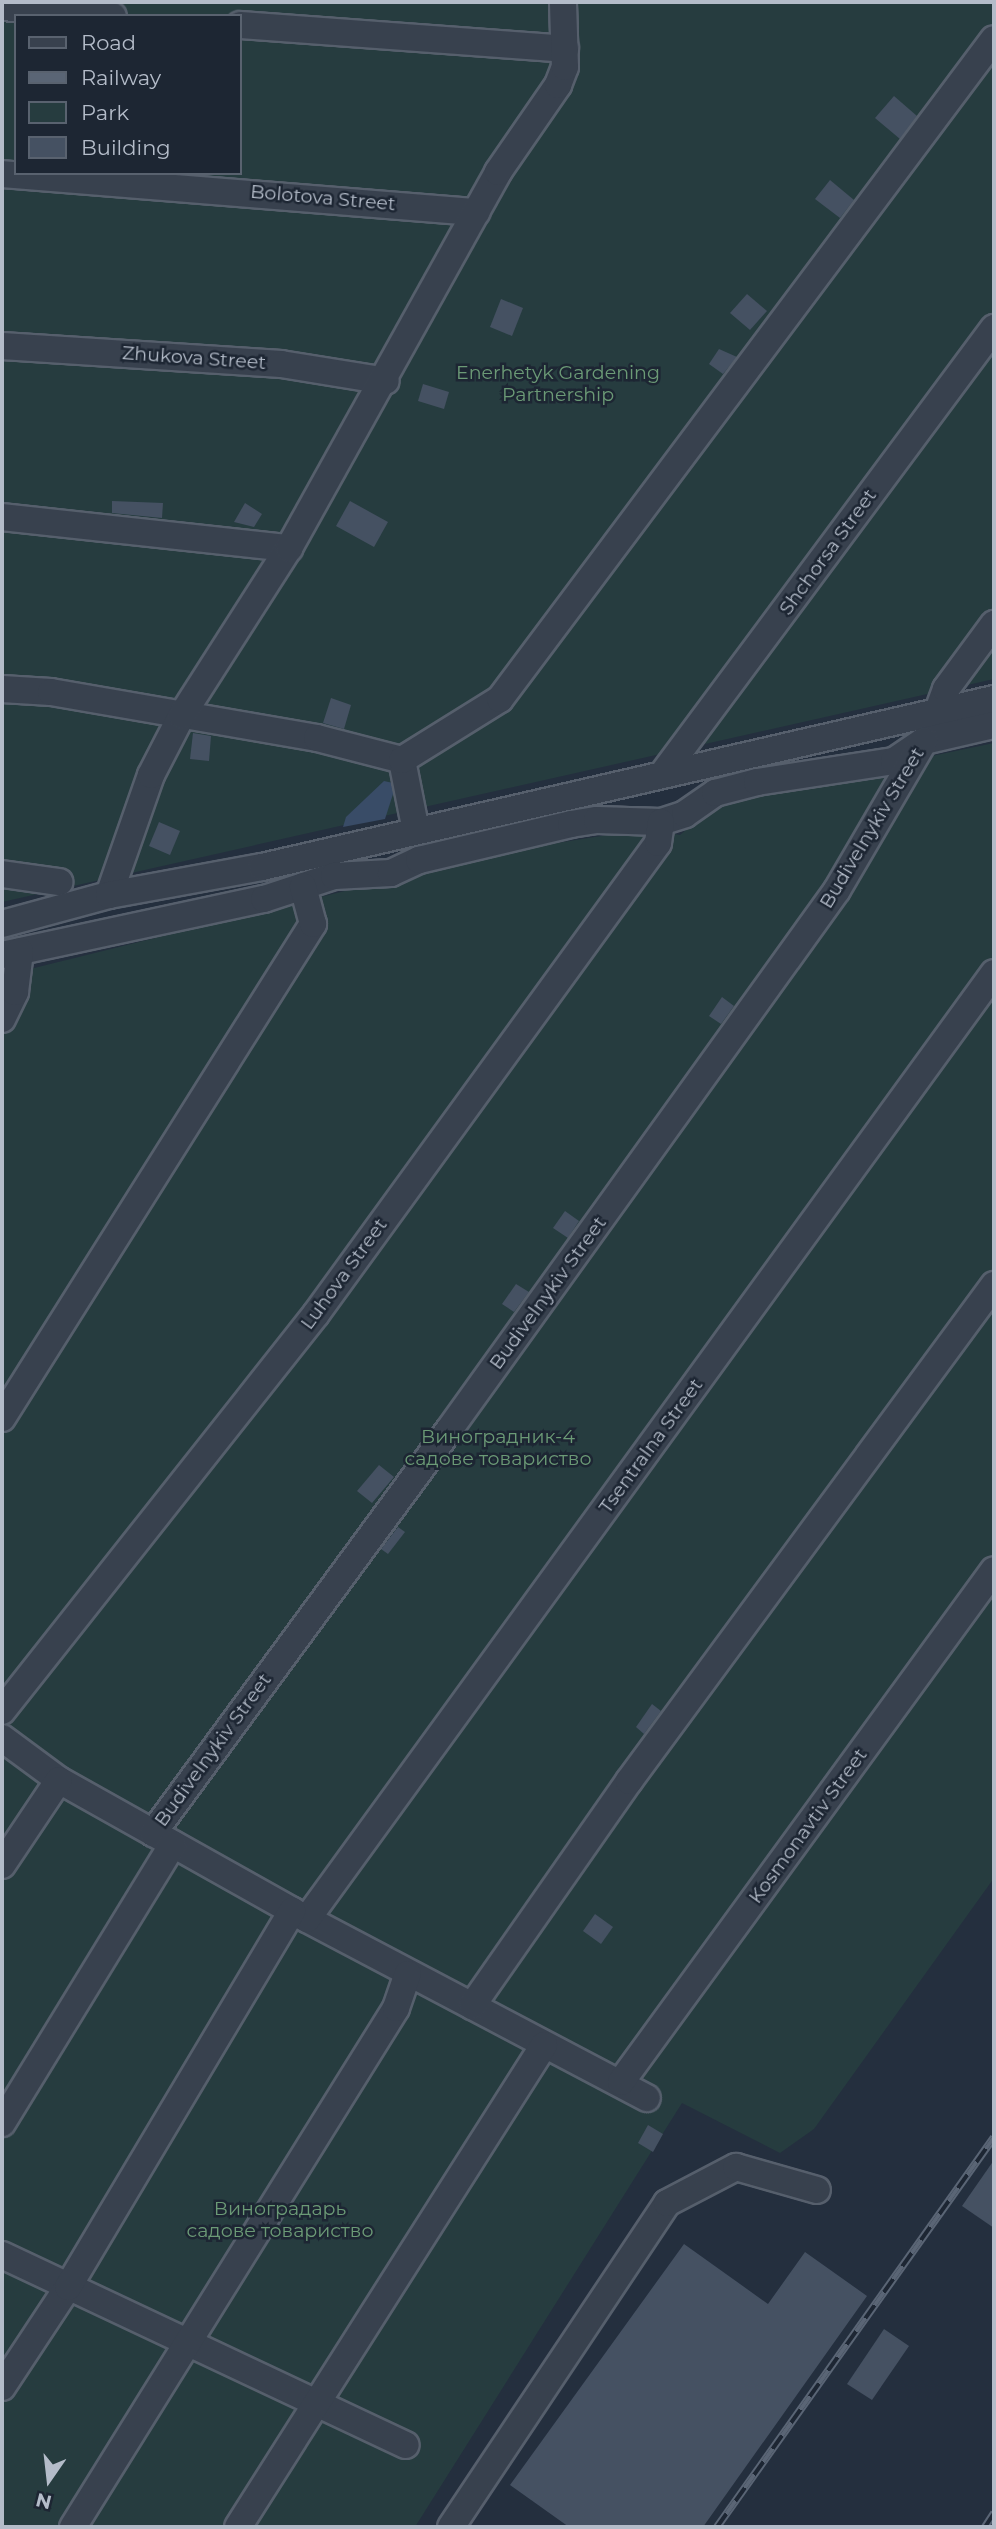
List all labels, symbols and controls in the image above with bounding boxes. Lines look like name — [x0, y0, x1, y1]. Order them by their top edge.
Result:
legend — [14, 14, 242, 175]
text: Road — [81, 30, 136, 55]
text: Railway — [81, 65, 161, 90]
text: Park — [81, 100, 129, 125]
text: Building — [81, 135, 171, 160]
street label: Bolotova Street — [249, 180, 397, 216]
street label: Zhukova Street — [121, 342, 267, 374]
park label: Enerhetyk Gardening Partnership — [456, 362, 660, 406]
street label: Shchorsa Street — [775, 484, 881, 620]
street label: Budivelnykiv Street — [815, 743, 929, 913]
street label: Budivelnykiv Street — [485, 1212, 611, 1374]
street label: Luhova Street — [296, 1214, 392, 1334]
street label: Tsentralna Street — [594, 1374, 708, 1518]
park label: Виноградник-4 садове товариство — [405, 1426, 591, 1470]
street label: Budivelnykiv Street — [150, 1669, 276, 1831]
street label: Kosmonavtiv Street — [744, 1744, 872, 1908]
park label: Виноградарь садове товариство — [187, 2198, 373, 2242]
north arrow — [14, 2445, 84, 2515]
text: N — [34, 2488, 54, 2514]

